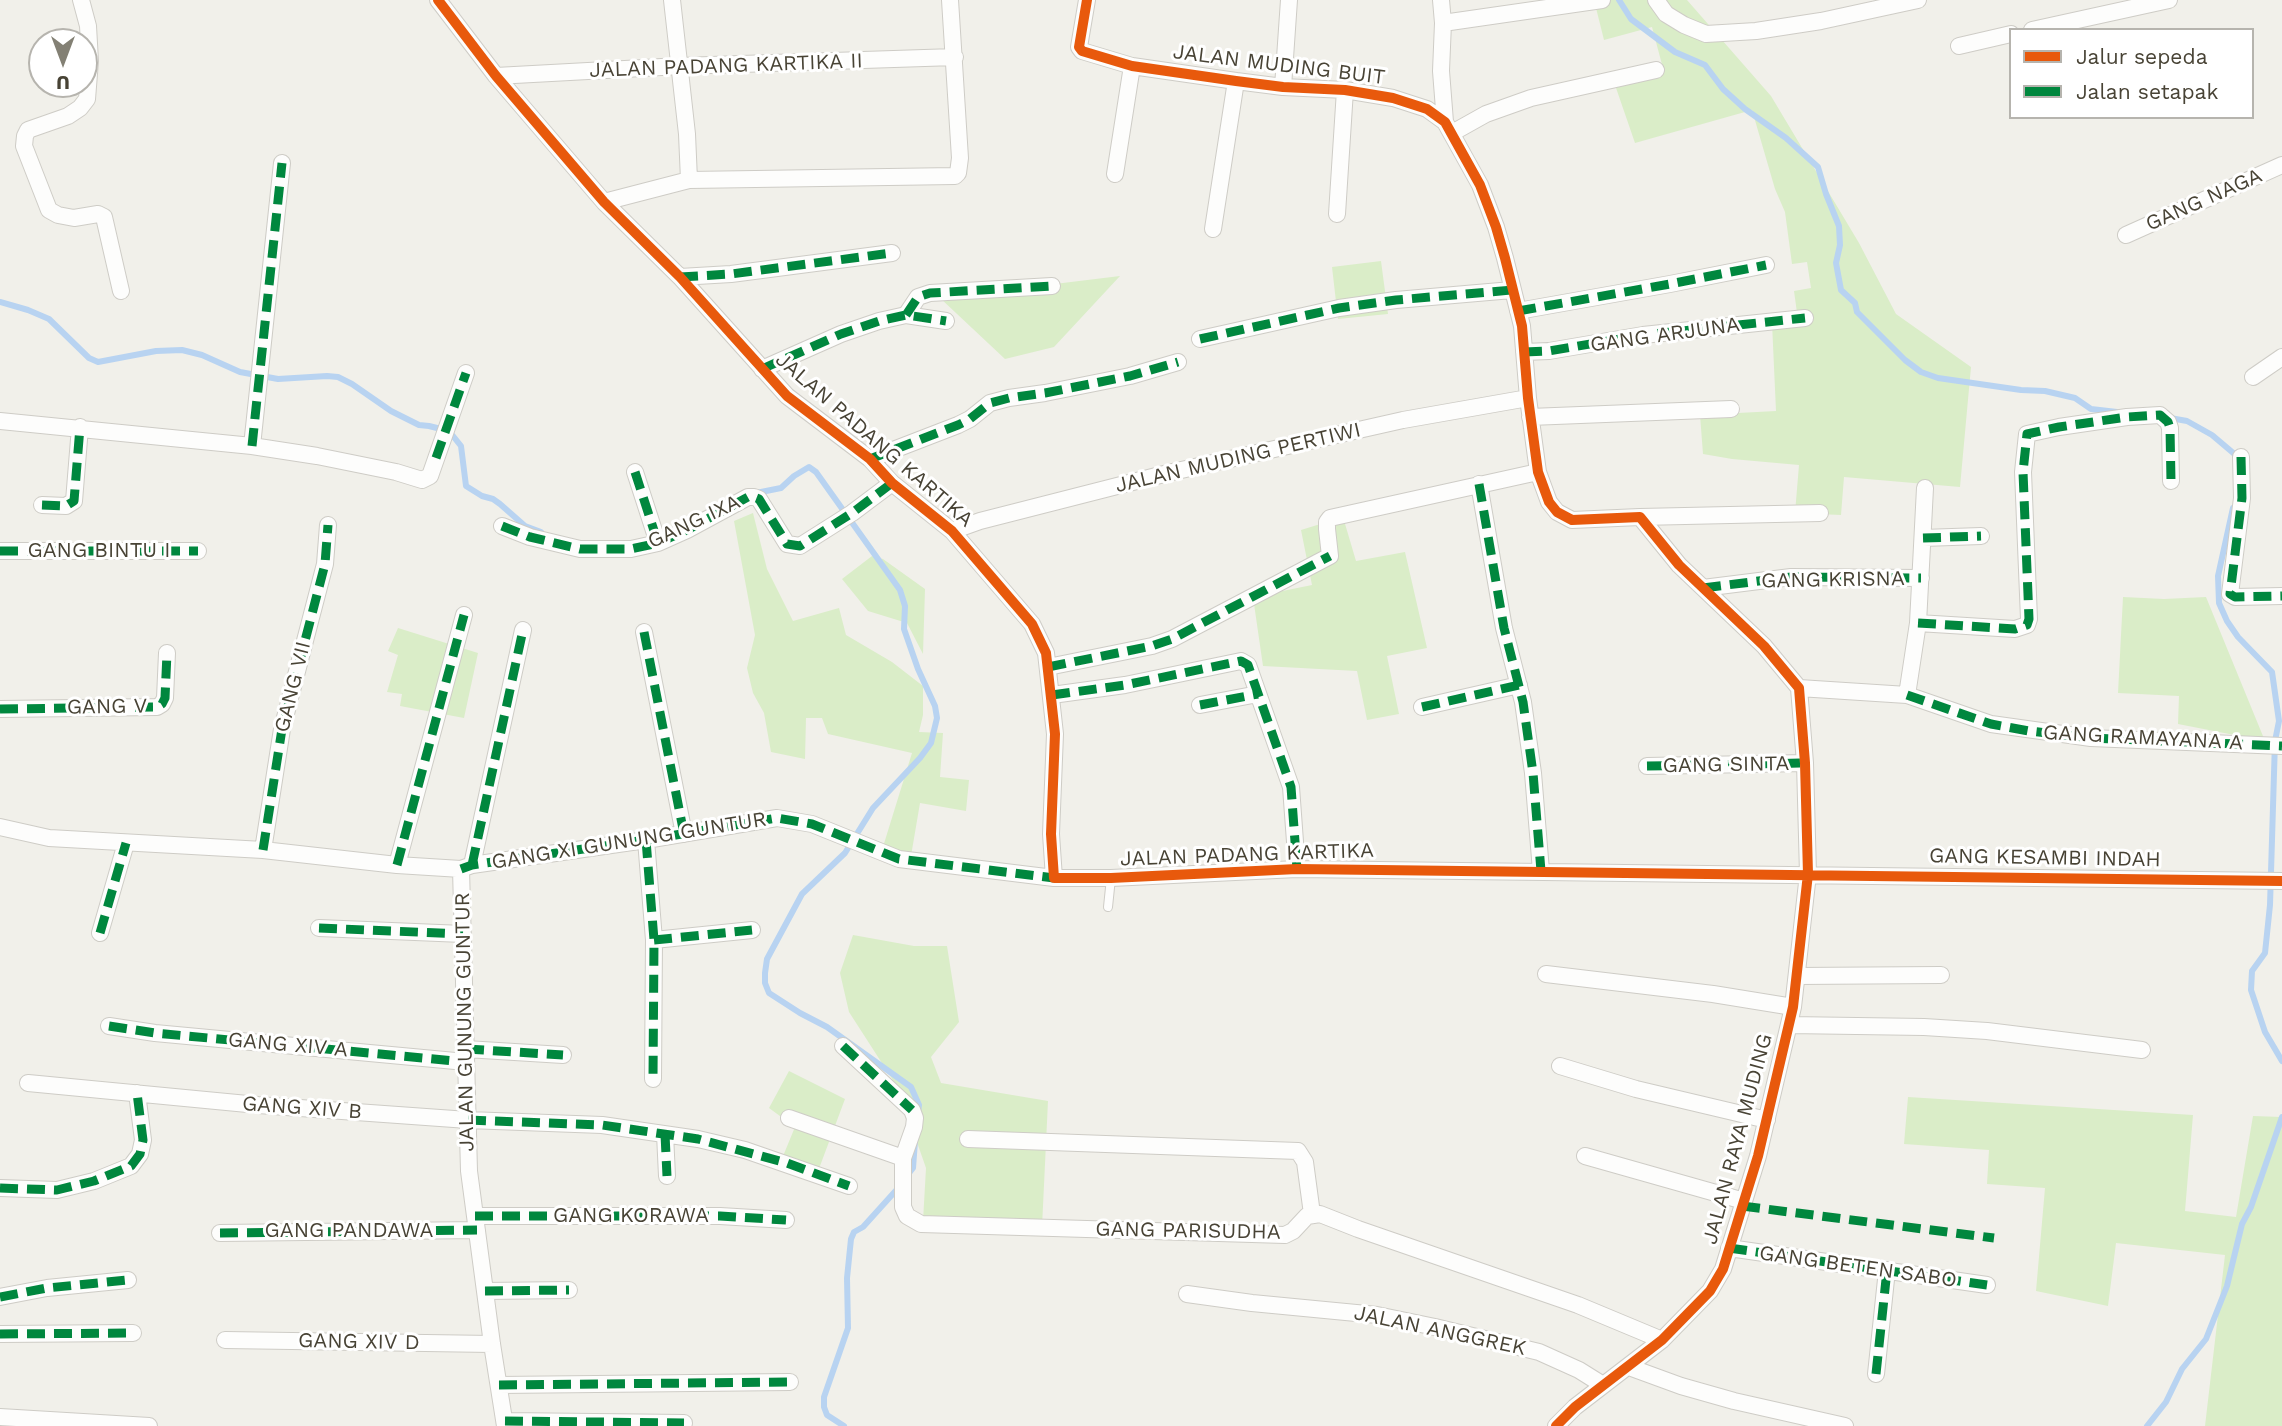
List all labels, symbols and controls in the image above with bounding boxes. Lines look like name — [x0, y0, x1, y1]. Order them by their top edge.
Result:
north arrow — [28, 28, 98, 98]
legend — [2009, 28, 2254, 119]
street label: JALAN MUDING BUIT — [1171, 39, 1387, 91]
text: Jalur sepeda — [2076, 44, 2208, 69]
street label: JALAN PADANG KARTIKA II — [589, 49, 863, 83]
text: U — [56, 71, 70, 94]
text: Jalan setapak — [2076, 79, 2218, 104]
street label: GANG NAGA — [2142, 163, 2266, 237]
street label: GANG ARJUNA — [1589, 312, 1741, 358]
street label: JALAN PADANG KARTIKA — [770, 347, 978, 533]
street label: JALAN MUDING PERTIWI — [1113, 417, 1363, 499]
street label: GANG IXA — [644, 490, 744, 554]
street label: GANG BINTU I — [27, 538, 171, 564]
street label: GANG KRISNA — [1761, 566, 1905, 594]
street label: GANG VII — [270, 639, 316, 735]
street label: GANG V — [67, 694, 147, 720]
street label: GANG RAMAYANA A — [2043, 720, 2243, 756]
street label: GANG SINTA — [1662, 751, 1790, 779]
street label: GANG XI GUNUNG GUNTUR — [490, 807, 768, 875]
street label: JALAN PADANG KARTIKA — [1120, 838, 1374, 872]
street label: GANG KESAMBI INDAH — [1929, 843, 2161, 873]
street label: JALAN GUNUNG GUNTUR — [450, 892, 480, 1152]
street label: GANG XIV A — [227, 1027, 349, 1063]
street label: JALAN RAYA MUDING — [1698, 1031, 1778, 1247]
street label: GANG XIV B — [241, 1091, 363, 1125]
street label: GANG KORAWA — [553, 1203, 709, 1229]
street label: GANG PARISUDHA — [1095, 1217, 1281, 1245]
street label: GANG PANDAWA — [265, 1218, 433, 1244]
street label: GANG BETEN SABO — [1758, 1241, 1958, 1293]
street label: JALAN ANGGREK — [1352, 1300, 1528, 1362]
street label: GANG XIV D — [298, 1328, 420, 1356]

